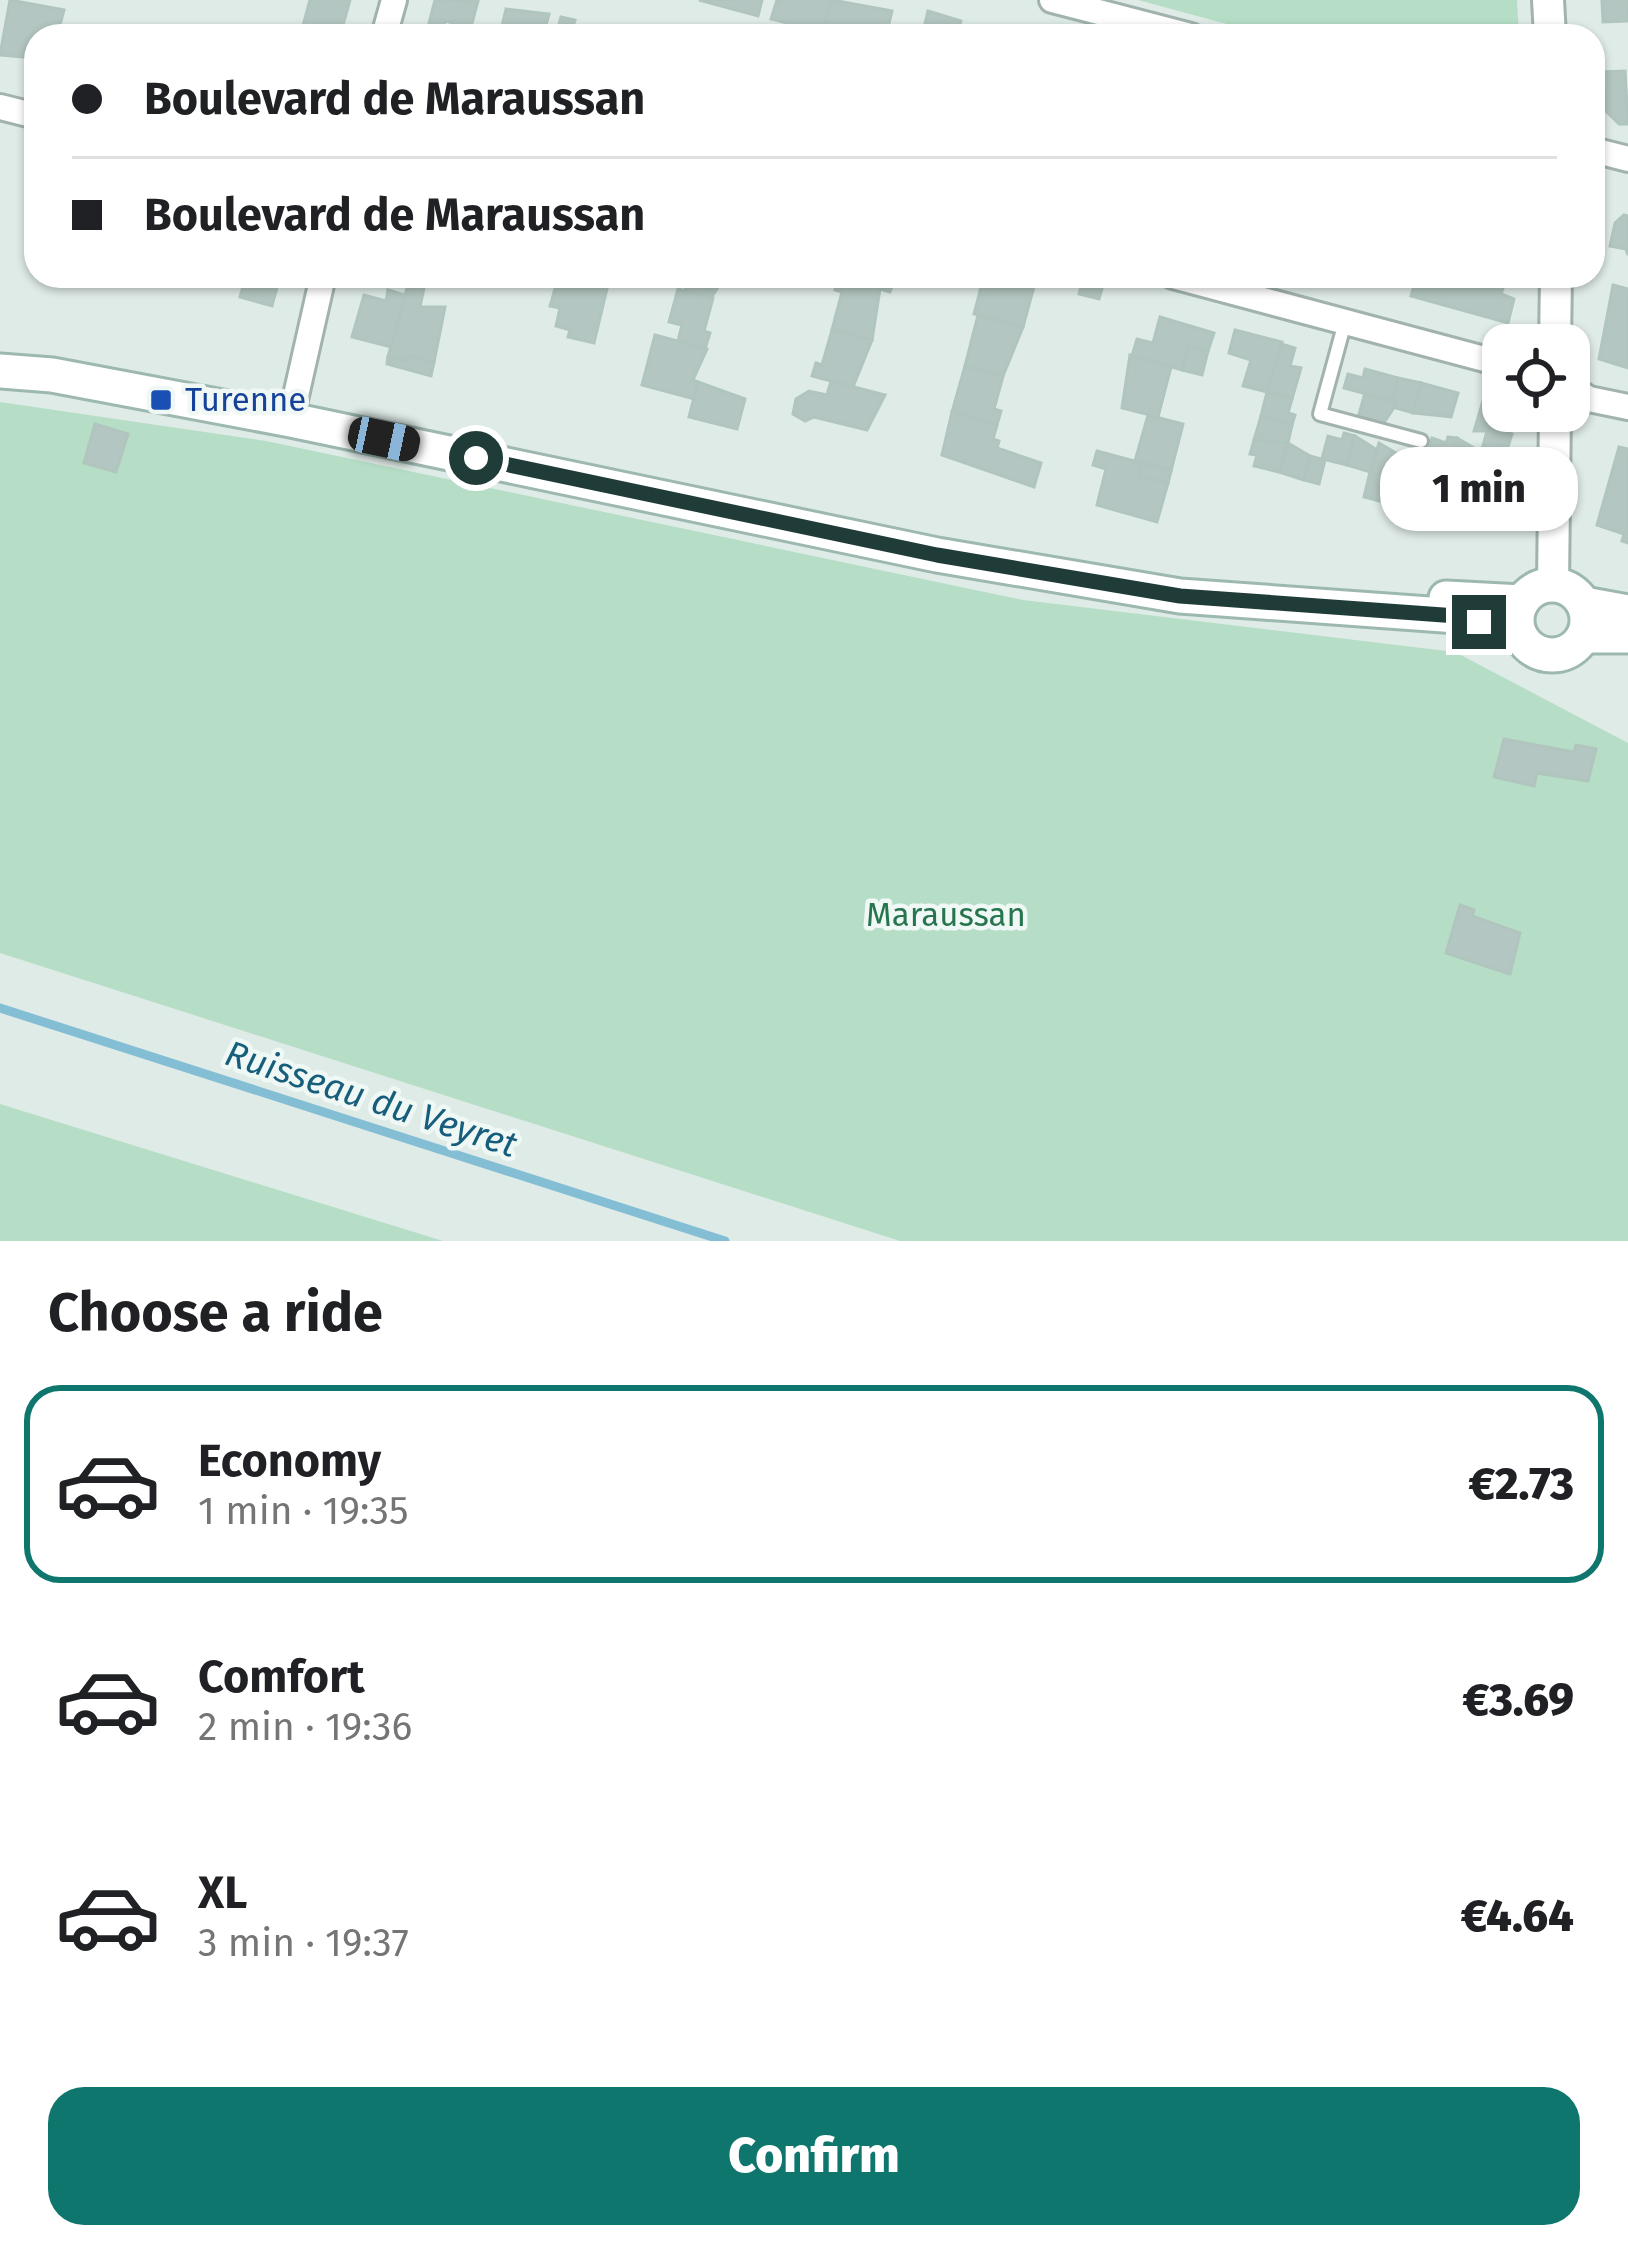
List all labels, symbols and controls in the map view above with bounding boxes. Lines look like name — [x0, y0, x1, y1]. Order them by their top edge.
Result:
text: Boulevard de Maraussan — [144, 72, 645, 126]
text: Boulevard de Maraussan — [144, 188, 645, 242]
map controls — [1482, 324, 1590, 432]
button: locate — [1482, 324, 1590, 432]
place label: Turenne — [185, 380, 306, 420]
marker: Turenne — [148, 387, 174, 413]
car — [345, 414, 423, 464]
route start — [449, 431, 503, 485]
callout: 1 min — [1380, 448, 1578, 532]
text: 1 min — [1432, 466, 1526, 512]
route end — [1452, 595, 1506, 649]
park label: Maraussan — [866, 895, 1026, 935]
water label: Ruisseau du Veyret — [220, 1031, 523, 1167]
text: Choose a ride — [48, 1281, 383, 1345]
icon: car — [54, 1430, 162, 1538]
text: Economy — [198, 1434, 381, 1488]
text: €2.73 — [1469, 1457, 1574, 1511]
text: 1 min · 19:35 — [198, 1488, 409, 1534]
icon: car — [54, 1646, 162, 1754]
text: Comfort — [198, 1650, 365, 1704]
text: €3.69 — [1462, 1673, 1574, 1727]
text: 2 min · 19:36 — [198, 1704, 412, 1750]
icon: car — [54, 1862, 162, 1970]
text: XL — [198, 1866, 247, 1920]
text: €4.64 — [1461, 1889, 1574, 1943]
text: 3 min · 19:37 — [198, 1920, 409, 1966]
button: Confirm — [48, 2087, 1580, 2225]

